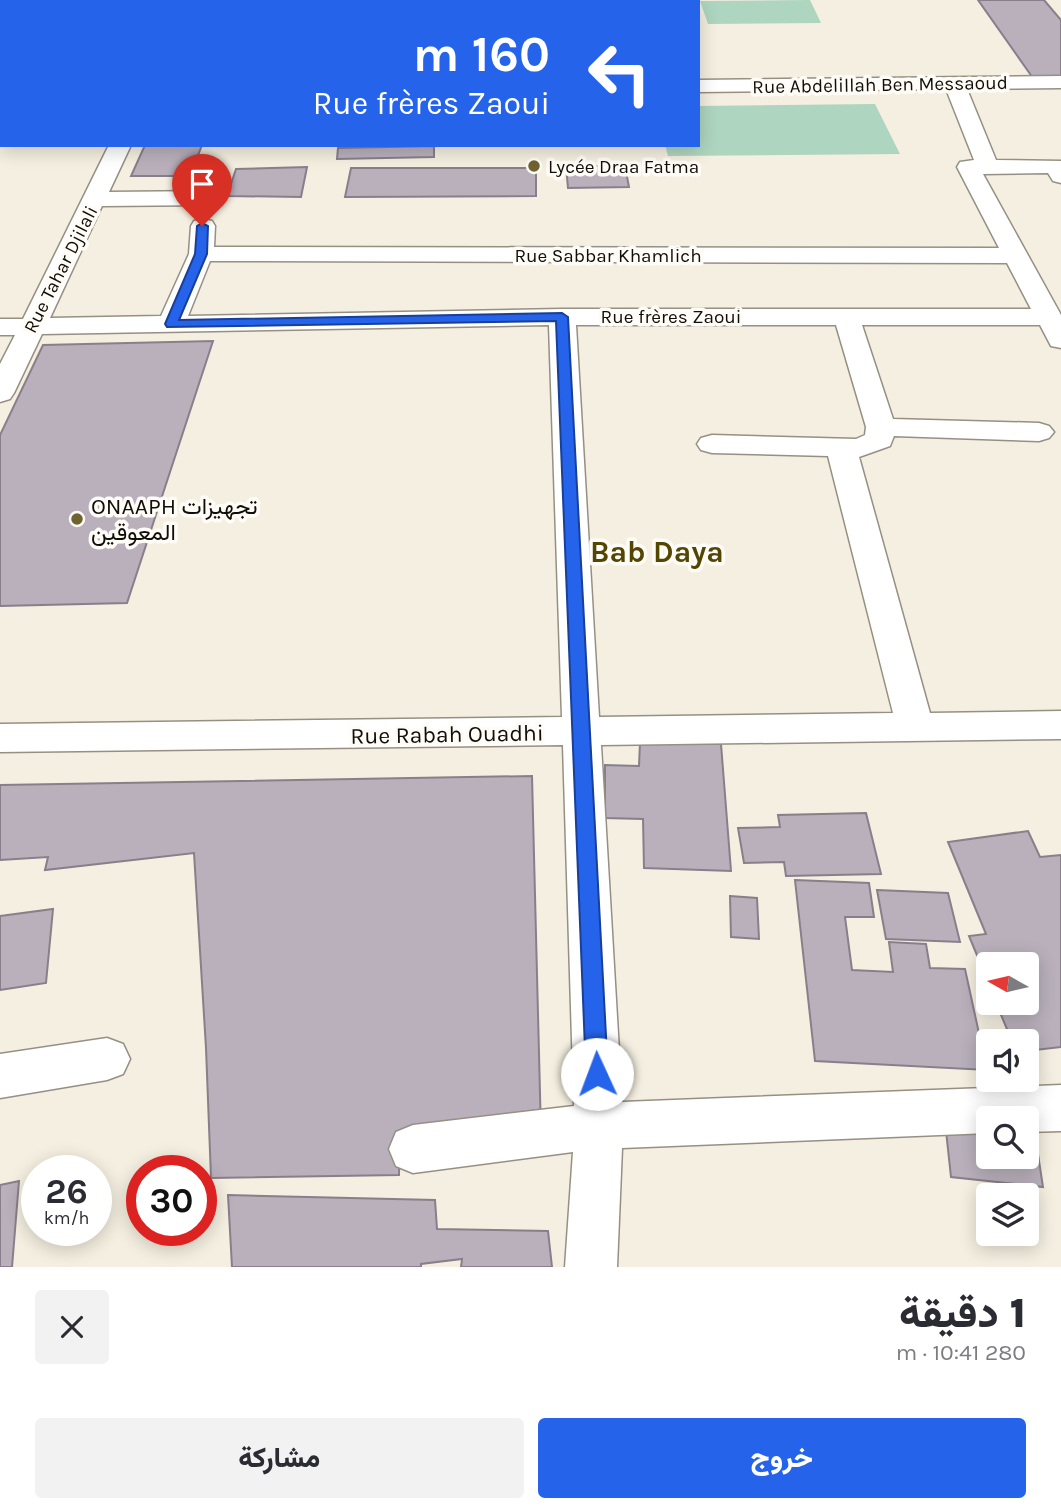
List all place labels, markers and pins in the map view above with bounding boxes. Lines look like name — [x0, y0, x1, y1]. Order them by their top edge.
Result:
pin — [172, 154, 232, 226]
place label: Lycée Draa Fatma — [548, 156, 699, 178]
marker: Lycée Draa Fatma — [526, 158, 542, 174]
place label: ONAAPH تجهيزات المعوقين — [91, 493, 258, 547]
marker: ONAAPH تجهيزات المعوقين — [69, 511, 85, 527]

